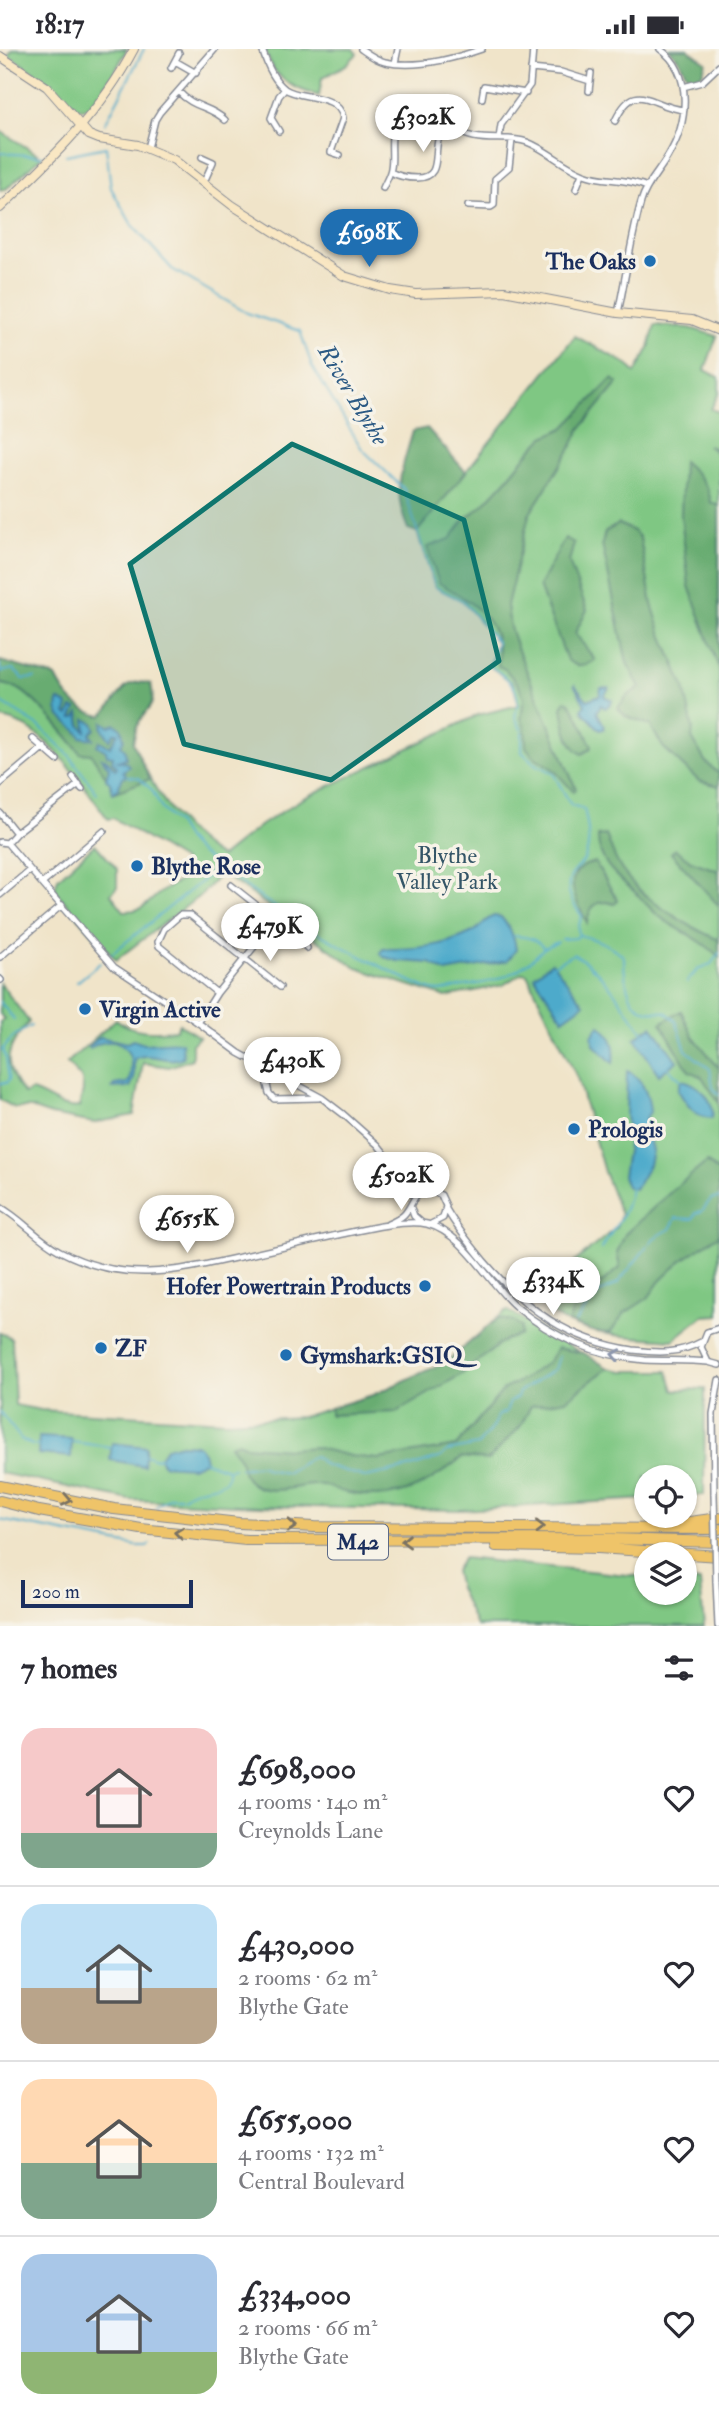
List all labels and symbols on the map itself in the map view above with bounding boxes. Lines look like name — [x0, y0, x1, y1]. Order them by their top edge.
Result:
pin: £302K — [374, 95, 472, 154]
pin: £698K — [320, 209, 418, 269]
place label: The Oaks — [545, 247, 636, 276]
marker: The Oaks — [642, 253, 658, 269]
water label: River Blythe — [310, 338, 396, 452]
park label: Blythe Valley Park — [396, 841, 498, 896]
place label: Blythe Rose — [151, 852, 261, 882]
marker: Blythe Rose — [129, 858, 145, 874]
pin: £479K — [221, 904, 319, 963]
place label: Virgin Active — [98, 995, 221, 1025]
marker: Virgin Active — [77, 1001, 93, 1017]
pin: £430K — [243, 1037, 341, 1097]
place label: Prologis — [588, 1115, 663, 1145]
marker: Prologis — [566, 1121, 582, 1137]
pin: £502K — [352, 1153, 450, 1212]
pin: £655K — [138, 1195, 236, 1255]
pin: £334K — [504, 1257, 602, 1317]
place label: Hofer Powertrain Products — [166, 1272, 411, 1301]
marker: Hofer Powertrain Products — [417, 1278, 433, 1294]
place label: ZF — [115, 1334, 147, 1363]
marker: ZF — [93, 1340, 109, 1356]
place label: Gymshark:GSIQ — [300, 1341, 477, 1371]
marker: Gymshark:GSIQ — [278, 1347, 294, 1363]
one-way arrow — [610, 1349, 622, 1364]
one-way arrow — [61, 1491, 73, 1506]
one-way arrow — [287, 1519, 298, 1534]
one-way arrow — [536, 1519, 546, 1535]
road number: M42 — [328, 1525, 388, 1559]
one-way arrow — [173, 1526, 184, 1541]
one-way arrow — [400, 1533, 411, 1549]
scale bar — [21, 1577, 192, 1609]

